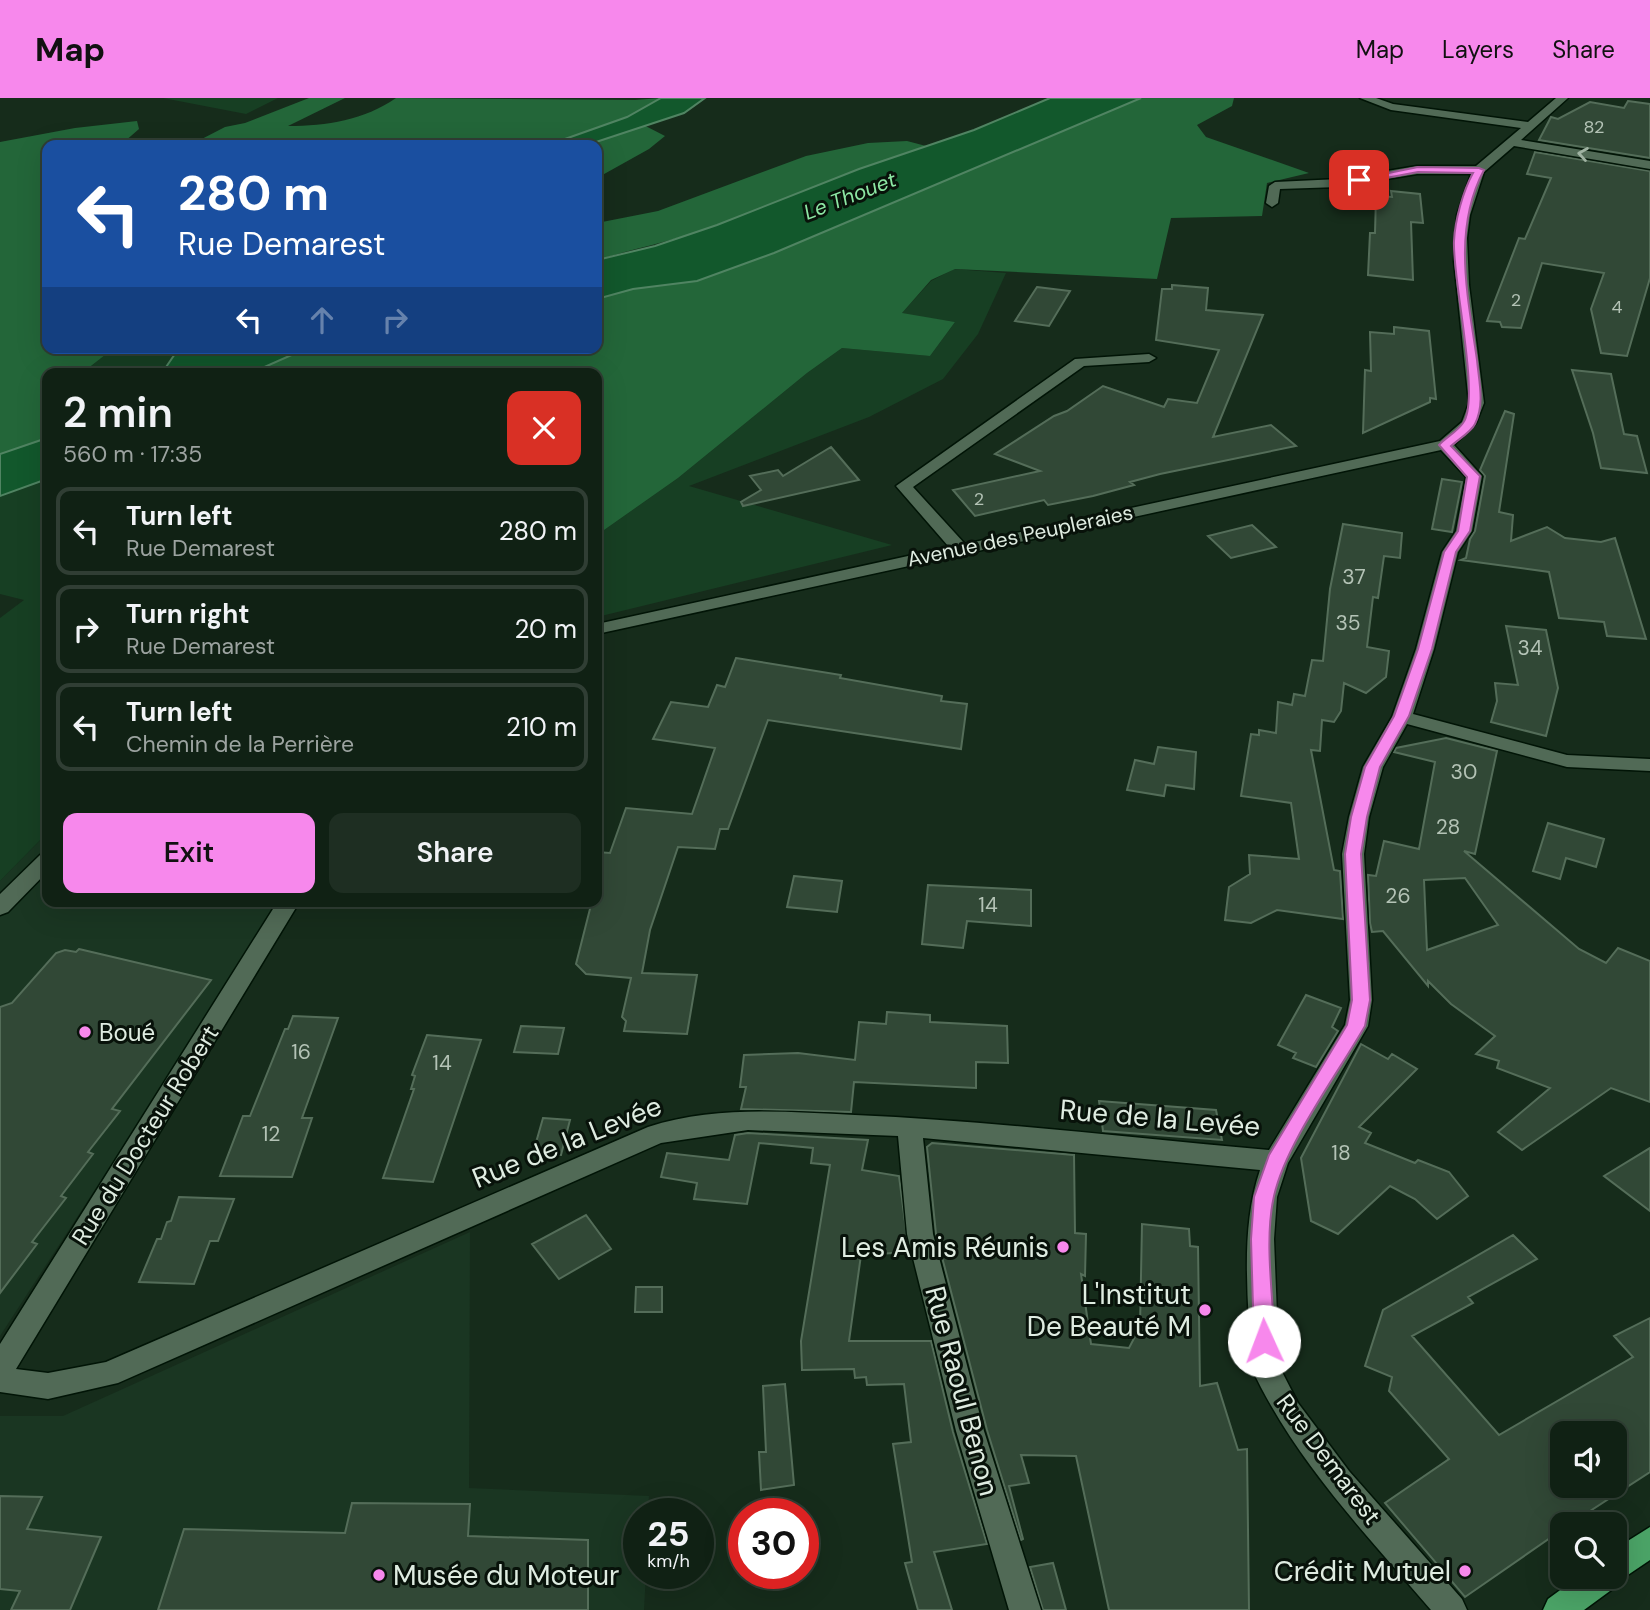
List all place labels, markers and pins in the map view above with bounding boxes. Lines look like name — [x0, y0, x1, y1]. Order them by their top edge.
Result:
pin — [1329, 150, 1389, 210]
place label: Boué — [99, 1017, 155, 1048]
marker: Boué — [77, 1024, 93, 1040]
place label: Les Amis Réunis — [841, 1229, 1049, 1266]
marker: Les Amis Réunis — [1055, 1239, 1071, 1255]
place label: L'Institut De Beauté M — [1027, 1276, 1191, 1345]
marker: L'Institut De Beauté M — [1197, 1302, 1213, 1318]
place label: Crédit Mutuel — [1274, 1553, 1451, 1590]
place label: Musée du Moteur — [393, 1557, 619, 1594]
marker: Crédit Mutuel — [1457, 1563, 1473, 1579]
marker: Musée du Moteur — [371, 1567, 387, 1583]

